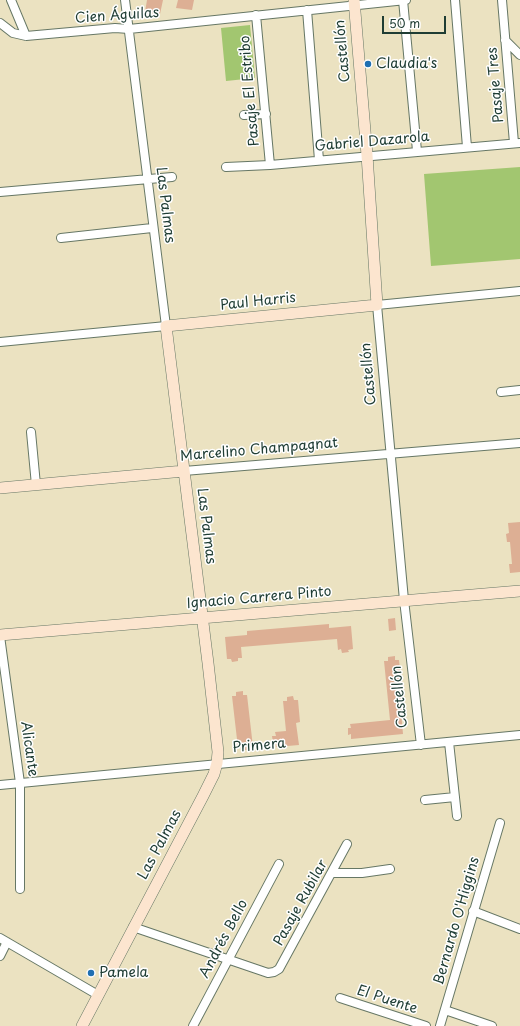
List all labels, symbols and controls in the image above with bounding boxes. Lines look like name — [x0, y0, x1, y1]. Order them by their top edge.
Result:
street label: Cien Águilas — [74, 5, 160, 27]
scale bar — [384, 8, 448, 34]
text: 50 m — [389, 14, 420, 32]
street label: Castellón — [332, 19, 354, 83]
street label: Pasaje El Estribo — [237, 35, 263, 147]
street label: Pasaje Tres — [484, 46, 508, 124]
place label: Claudia's — [376, 56, 437, 72]
marker: Claudia's — [363, 59, 373, 69]
street label: Gabriel Dazarola — [314, 129, 430, 155]
street label: Las Palmas — [152, 166, 178, 244]
street label: Paul Harris — [219, 290, 297, 314]
street label: Castellón — [358, 342, 380, 406]
street label: Marcelino Champagnat — [179, 435, 339, 465]
street label: Las Palmas — [193, 487, 219, 565]
street label: Ignacio Carrera Pinto — [186, 583, 332, 613]
street label: Castellón — [388, 665, 412, 729]
street label: Alicante — [17, 720, 41, 778]
street label: Primera — [232, 735, 286, 757]
street label: Las Palmas — [135, 807, 185, 883]
street label: Bernardo O'Higgins — [431, 855, 483, 987]
street label: Pasaje Rubilar — [270, 857, 332, 949]
street label: Andrés Bello — [196, 897, 252, 981]
place label: Pamela — [99, 965, 148, 981]
marker: Pamela — [86, 968, 96, 978]
street label: El Puente — [355, 982, 419, 1018]

